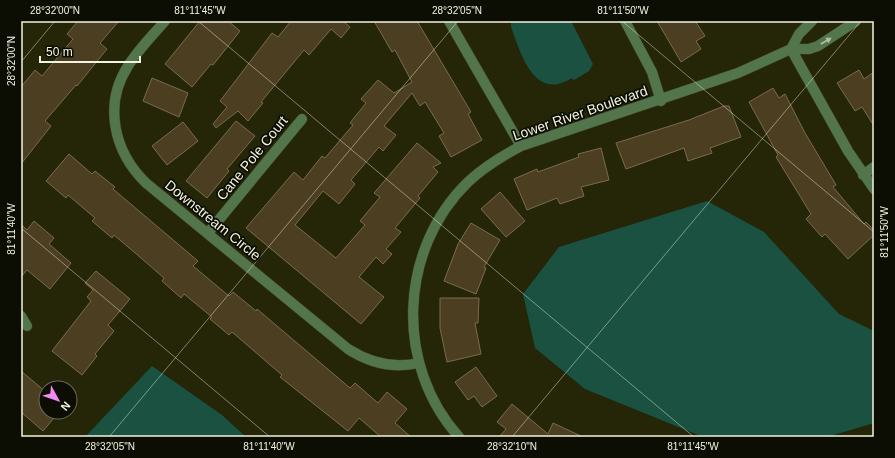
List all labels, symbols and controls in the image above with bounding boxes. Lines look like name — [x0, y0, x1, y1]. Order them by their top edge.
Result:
text: 28°32'00"N — [30, 5, 80, 16]
text: 81°11'45"W — [174, 5, 226, 16]
text: 28°32'05"N — [432, 5, 482, 16]
text: 81°11'50"W — [597, 5, 649, 16]
text: 28°32'00"N — [6, 36, 17, 86]
scale bar — [40, 38, 140, 64]
one-way arrow — [820, 38, 832, 45]
text: 50 m — [46, 45, 73, 59]
street label: Lower River Boulevard — [510, 82, 650, 144]
street label: Cane Pole Court — [213, 113, 291, 203]
street label: Downstream Circle — [162, 177, 264, 264]
text: 81°11'40"W — [6, 203, 17, 255]
text: 81°11'50"W — [879, 206, 890, 258]
north arrow — [38, 380, 78, 420]
text: N — [58, 400, 73, 413]
text: 28°32'05"N — [85, 441, 135, 452]
text: 81°11'40"W — [243, 441, 295, 452]
text: 28°32'10"N — [487, 441, 537, 452]
text: 81°11'45"W — [667, 441, 719, 452]

